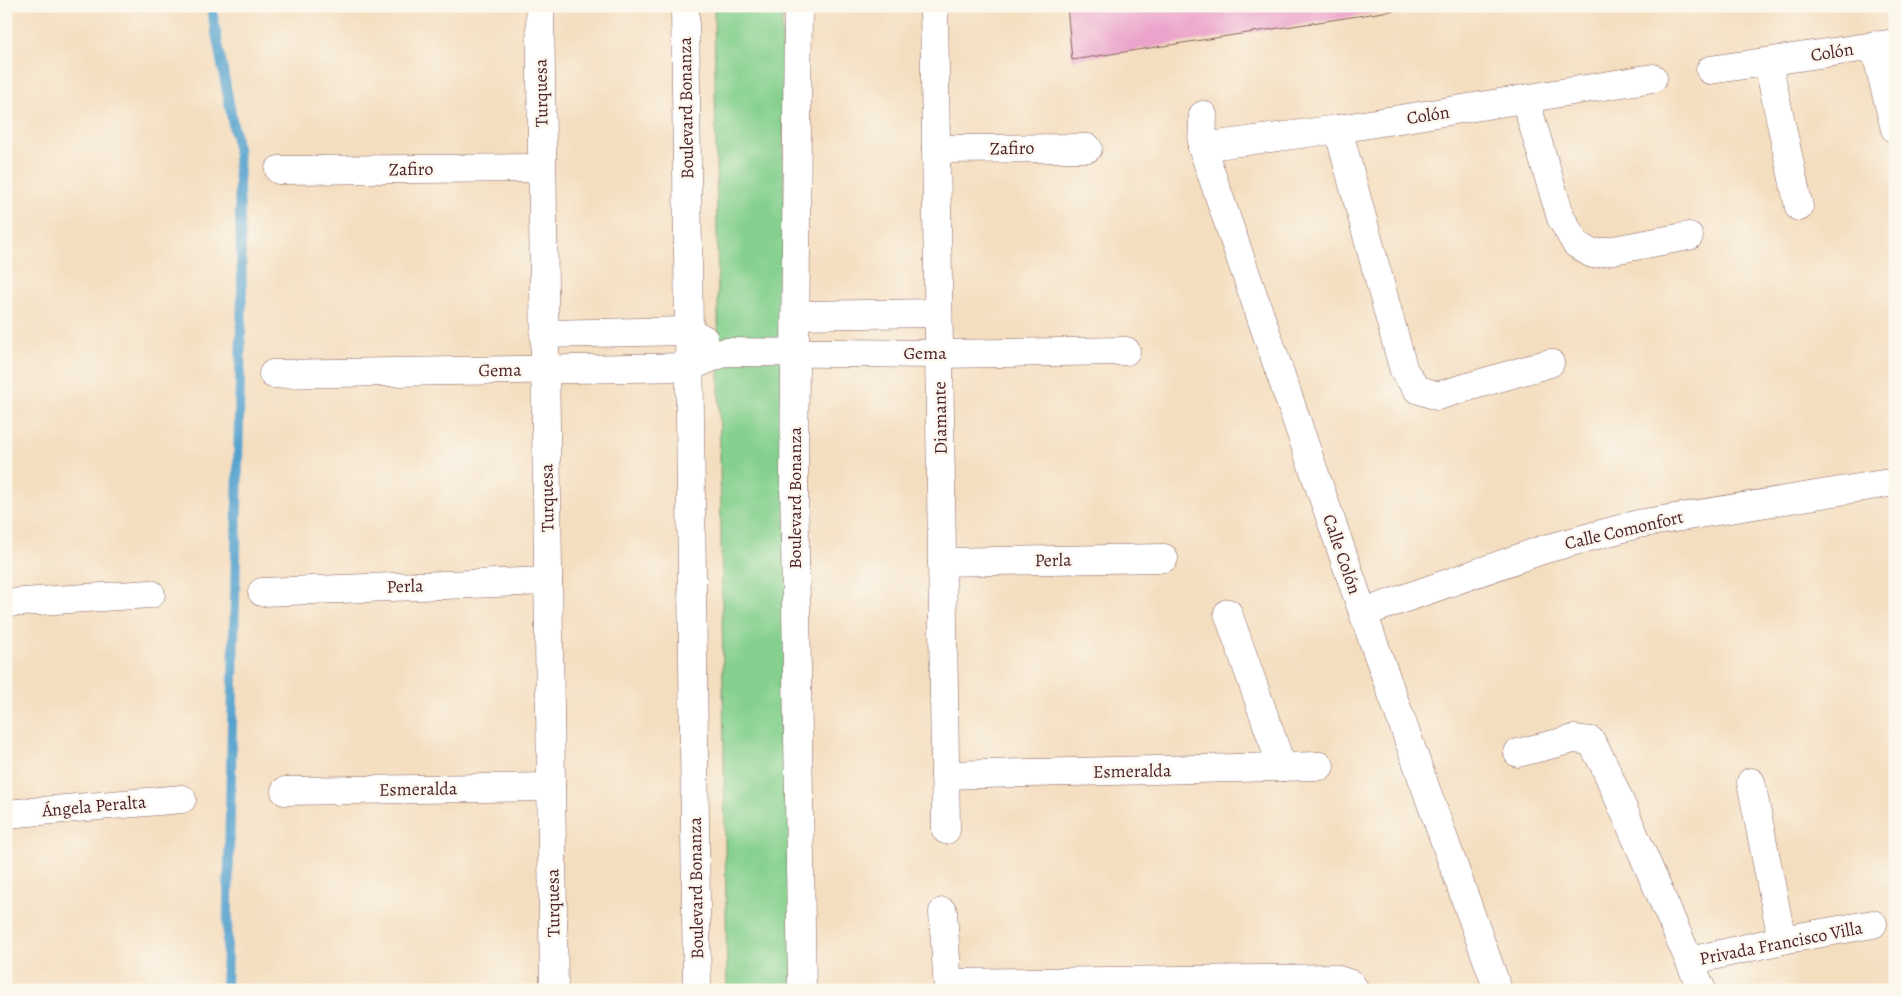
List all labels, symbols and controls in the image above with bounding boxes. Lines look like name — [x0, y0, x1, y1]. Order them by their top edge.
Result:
street label: Boulevard Bonanza — [673, 36, 699, 179]
street label: Colón — [1809, 37, 1855, 67]
street label: Turquesa — [528, 58, 554, 127]
street label: Colón — [1405, 100, 1451, 130]
street label: Zafiro — [989, 136, 1035, 160]
street label: Zafiro — [388, 157, 434, 181]
street label: Gema — [903, 341, 947, 365]
street label: Gema — [478, 358, 522, 382]
street label: Diamante — [927, 381, 953, 455]
street label: Boulevard Bonanza — [783, 426, 807, 569]
street label: Turquesa — [534, 463, 560, 532]
street label: Calle Comonfort — [1562, 505, 1686, 555]
street label: Calle Colón — [1317, 511, 1367, 597]
street label: Perla — [1034, 548, 1072, 572]
street label: Perla — [386, 573, 424, 599]
street label: Esmeralda — [1093, 758, 1172, 784]
street label: Esmeralda — [379, 776, 458, 802]
street label: Ángela Peralta — [40, 789, 148, 823]
street label: Boulevard Bonanza — [683, 816, 709, 959]
street label: Turquesa — [540, 868, 566, 937]
street label: Privada Francisco Villa — [1697, 915, 1865, 971]

